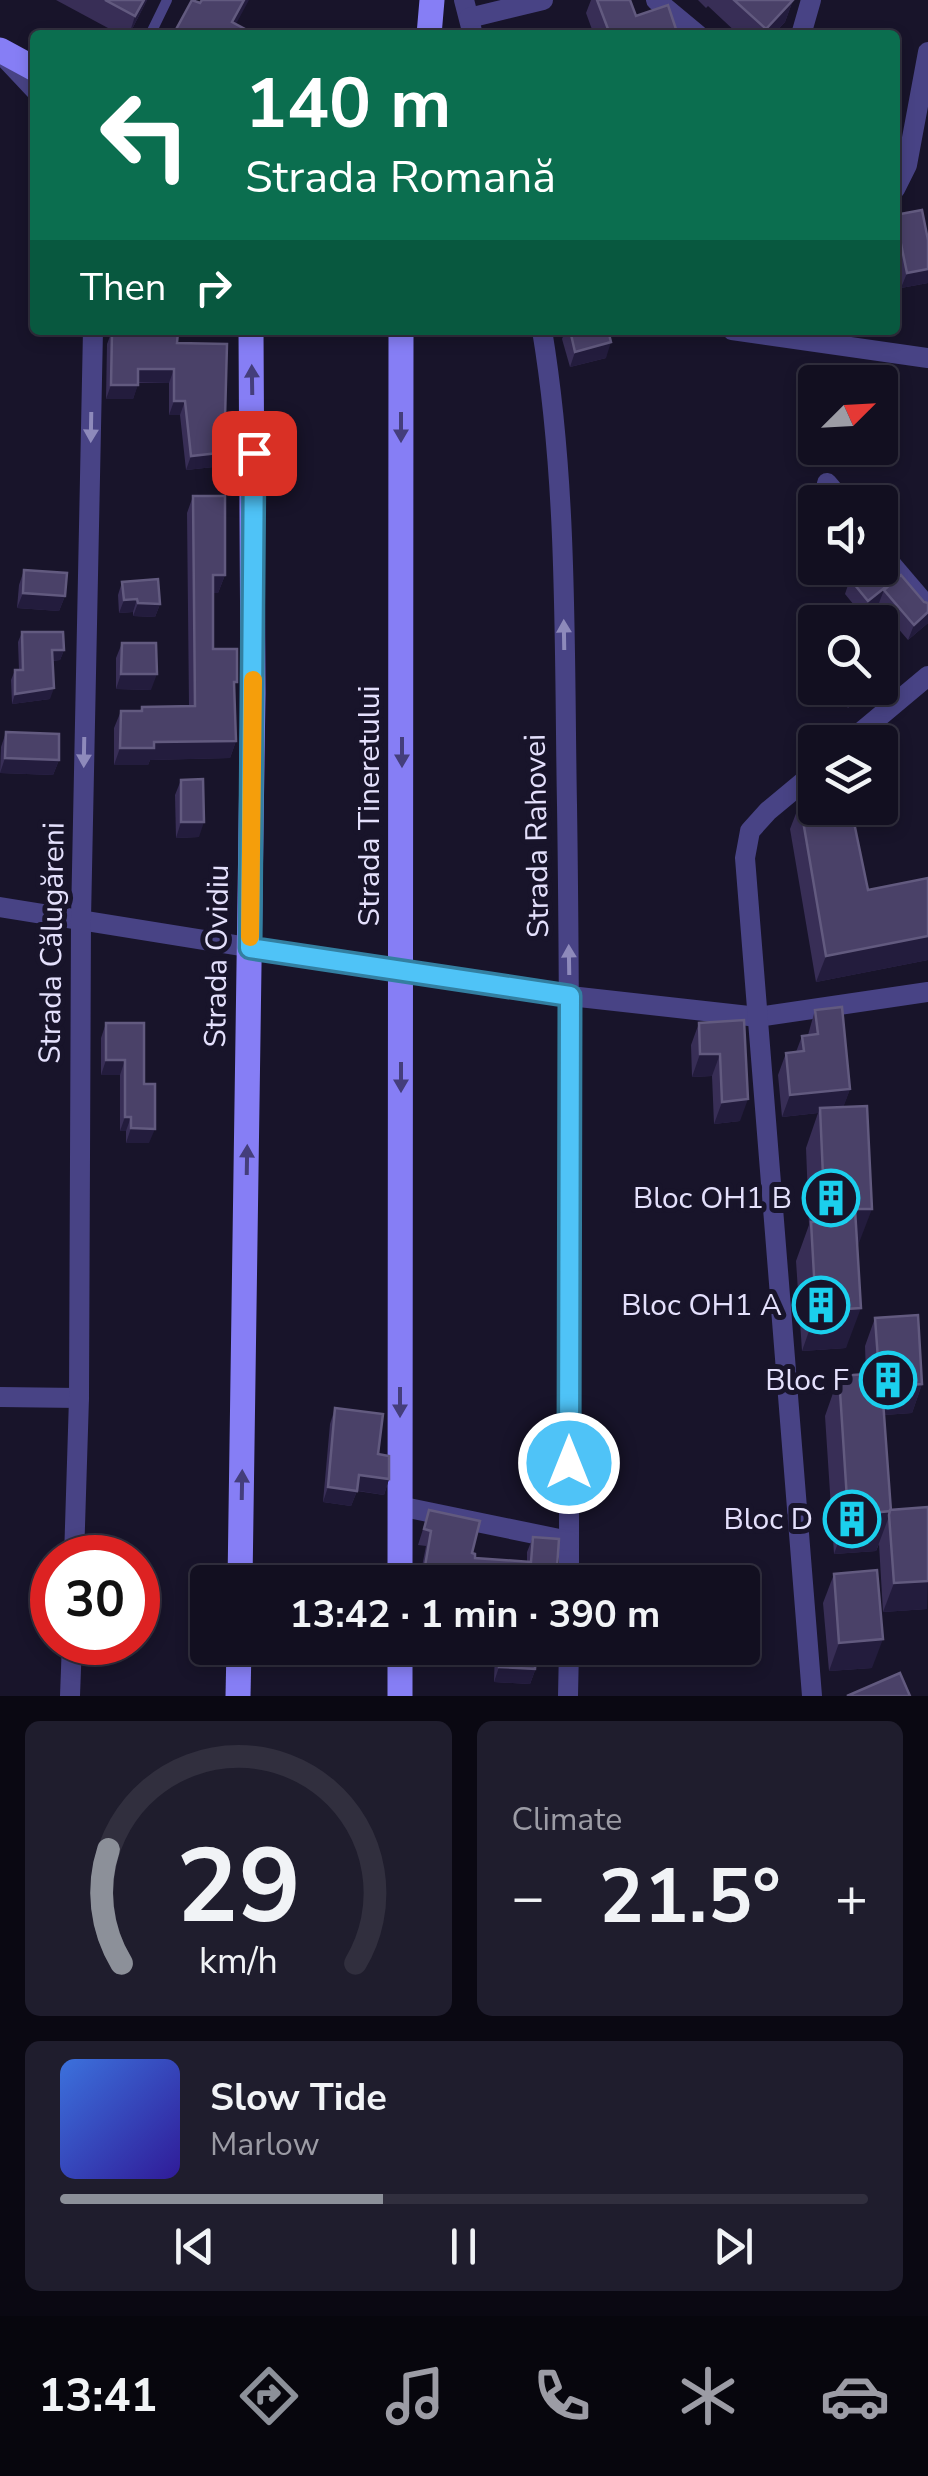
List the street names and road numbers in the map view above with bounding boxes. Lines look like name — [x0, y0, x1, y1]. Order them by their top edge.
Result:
street label: Strada Tineretului — [349, 685, 390, 927]
street label: Strada Rahovei — [515, 734, 559, 938]
street label: Strada Călugăreni — [29, 822, 75, 1064]
street label: Strada Ovidiu — [195, 864, 239, 1048]

